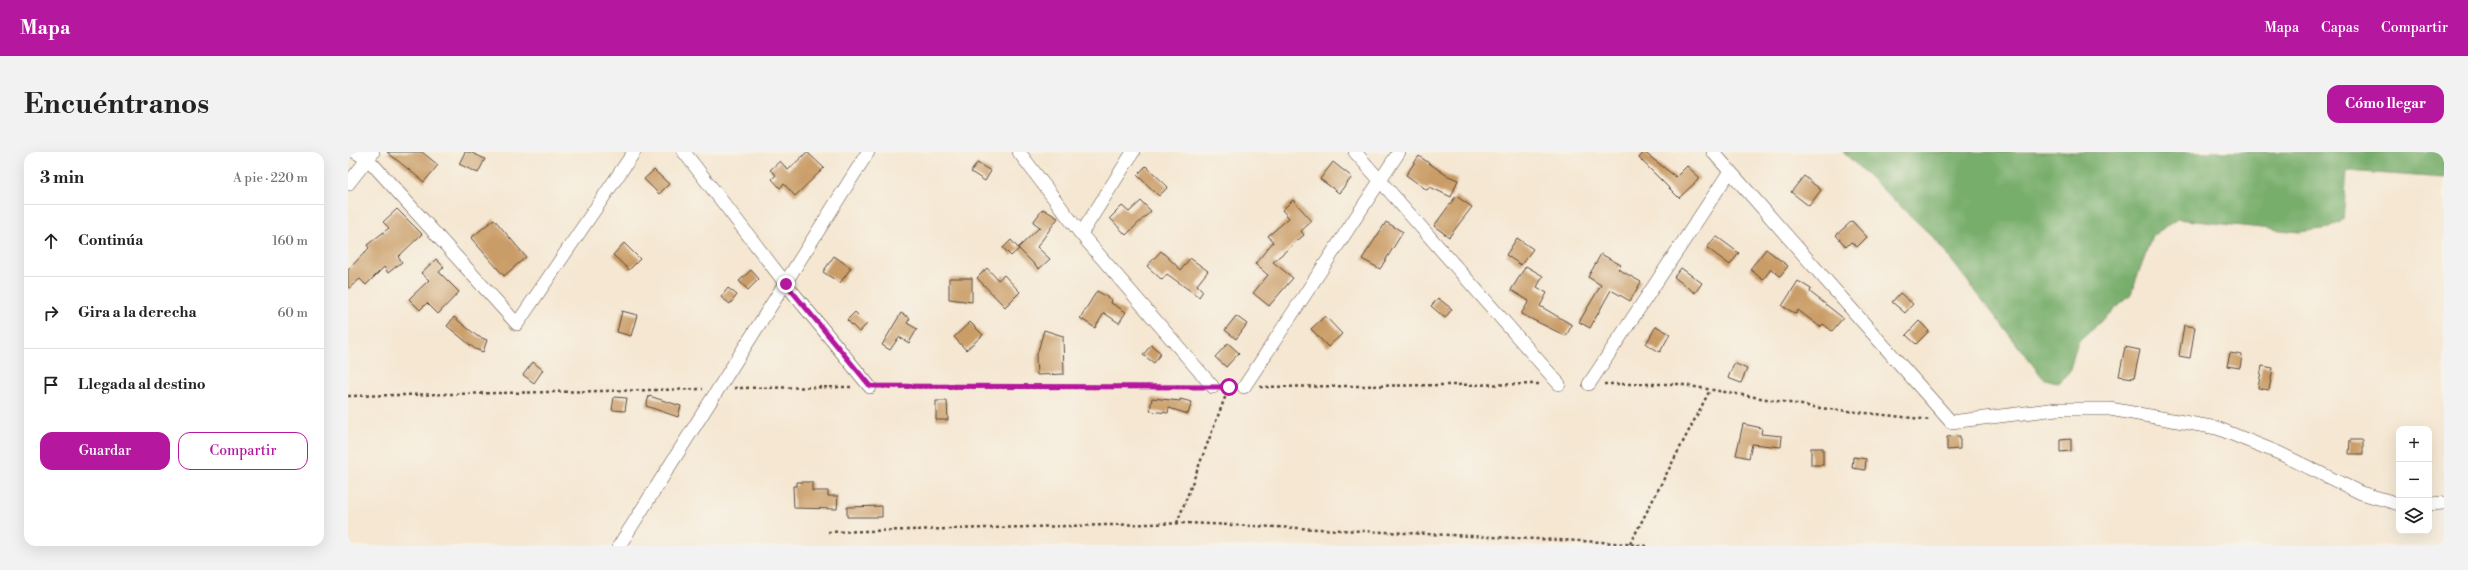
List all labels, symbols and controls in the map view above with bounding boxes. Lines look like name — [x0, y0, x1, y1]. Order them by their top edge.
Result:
text: Mapa — [20, 16, 70, 40]
text: Mapa — [2264, 19, 2299, 37]
text: Capas — [2321, 19, 2359, 37]
text: Compartir — [2381, 19, 2448, 37]
button: Cómo llegar — [2327, 85, 2444, 123]
text: Encuéntranos — [24, 87, 209, 122]
text: 3 min — [40, 167, 84, 189]
text: A pie · 220 m — [233, 170, 308, 186]
icon: ahead — [40, 230, 62, 252]
text: Continúa — [78, 231, 143, 250]
text: 160 m — [272, 233, 308, 249]
route end — [777, 275, 795, 293]
icon: right — [40, 302, 62, 324]
text: Gira a la derecha — [78, 303, 197, 322]
text: 60 m — [277, 305, 308, 321]
icon: arrive — [40, 374, 62, 396]
text: Llegada al destino — [78, 375, 206, 394]
route start — [1220, 378, 1238, 396]
map controls — [2396, 426, 2432, 534]
button: + — [2396, 426, 2432, 462]
button: Guardar — [40, 432, 170, 470]
button: Compartir — [178, 432, 308, 470]
button: − — [2396, 462, 2432, 498]
button: layers — [2396, 498, 2432, 534]

